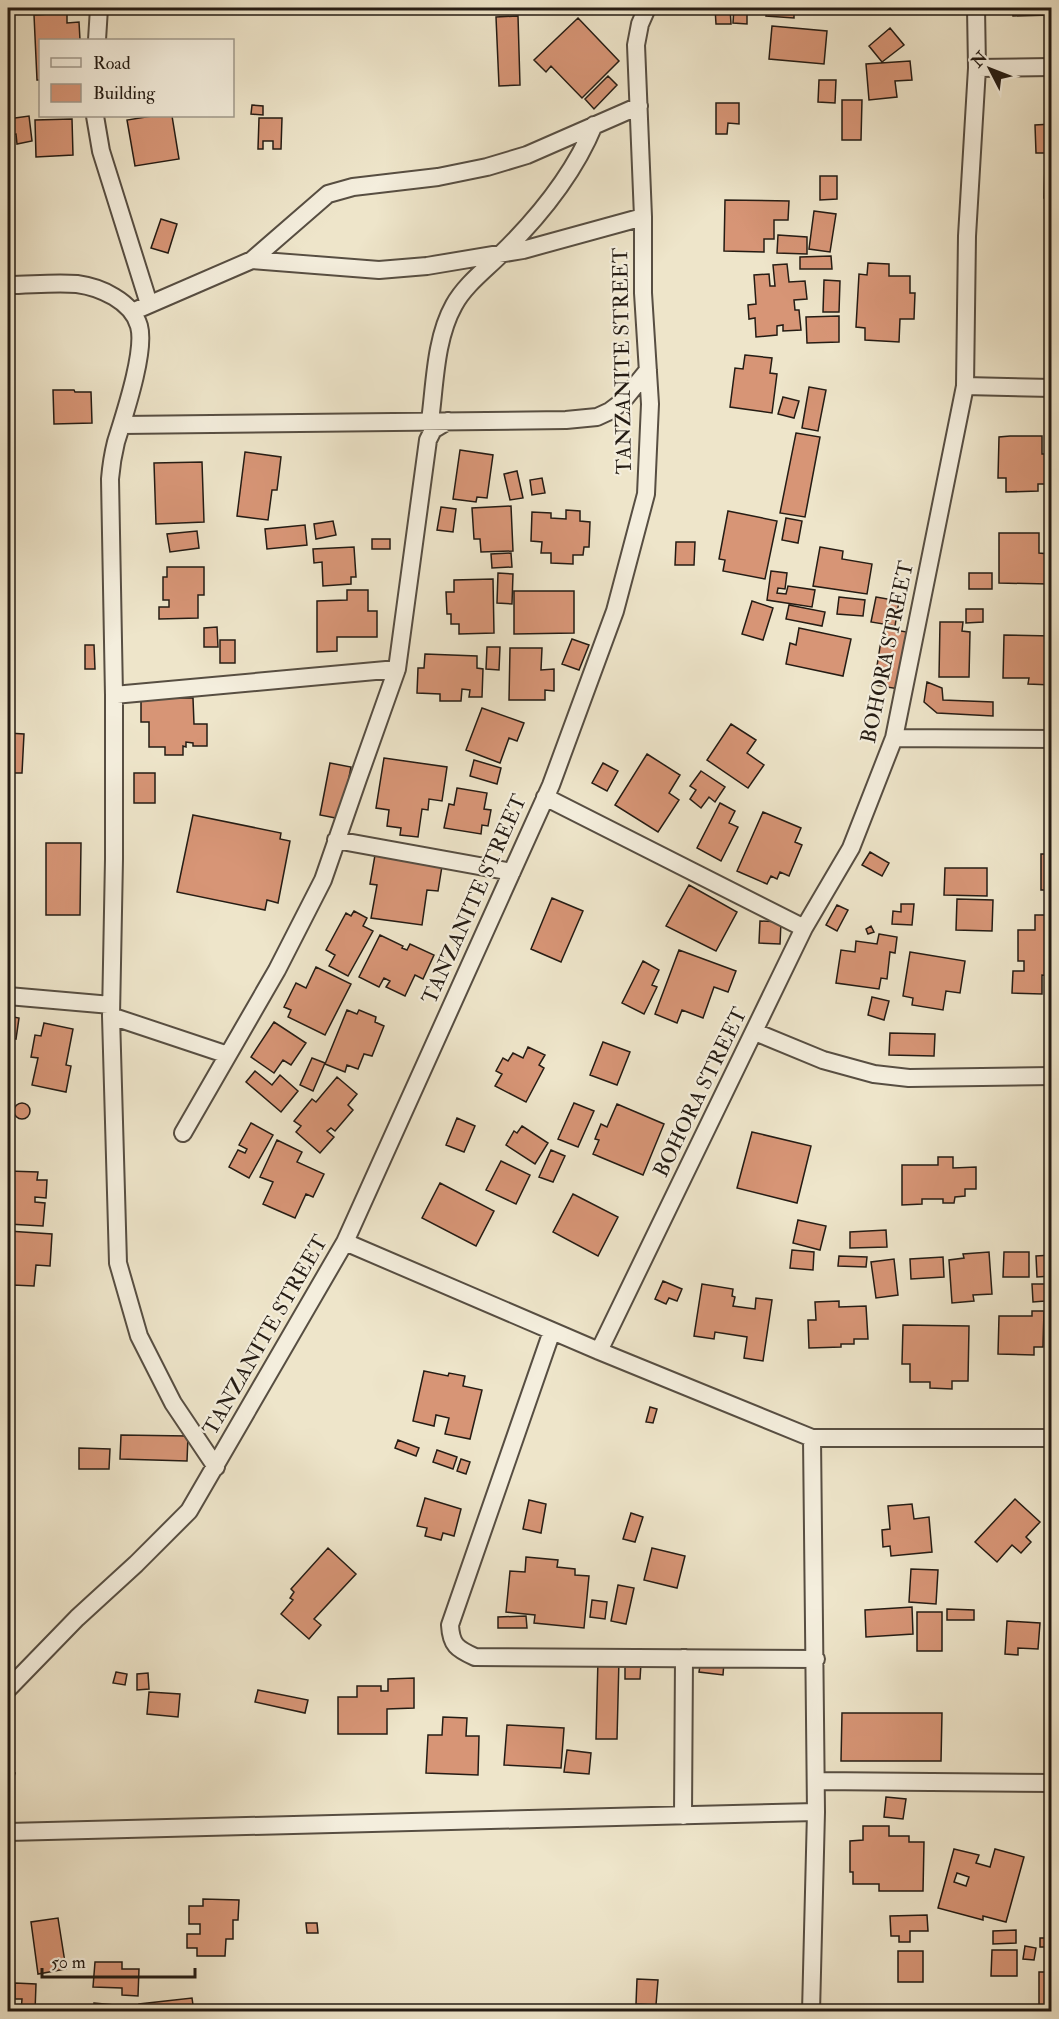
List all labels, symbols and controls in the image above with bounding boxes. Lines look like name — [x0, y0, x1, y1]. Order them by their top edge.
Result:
legend — [39, 39, 234, 117]
north arrow — [960, 39, 1020, 99]
text: N — [967, 47, 992, 72]
text: Road — [93, 52, 131, 75]
text: Building — [93, 82, 156, 105]
street label: TANZANITE STREET — [607, 247, 638, 475]
street label: BOHORA STREET — [855, 558, 920, 746]
street label: TANZANITE STREET — [416, 790, 533, 1008]
street label: BOHORA STREET — [648, 1003, 753, 1182]
street label: TANZANITE STREET — [197, 1230, 334, 1440]
scale bar — [42, 1941, 195, 1979]
text: 50 m — [51, 1951, 86, 1974]

